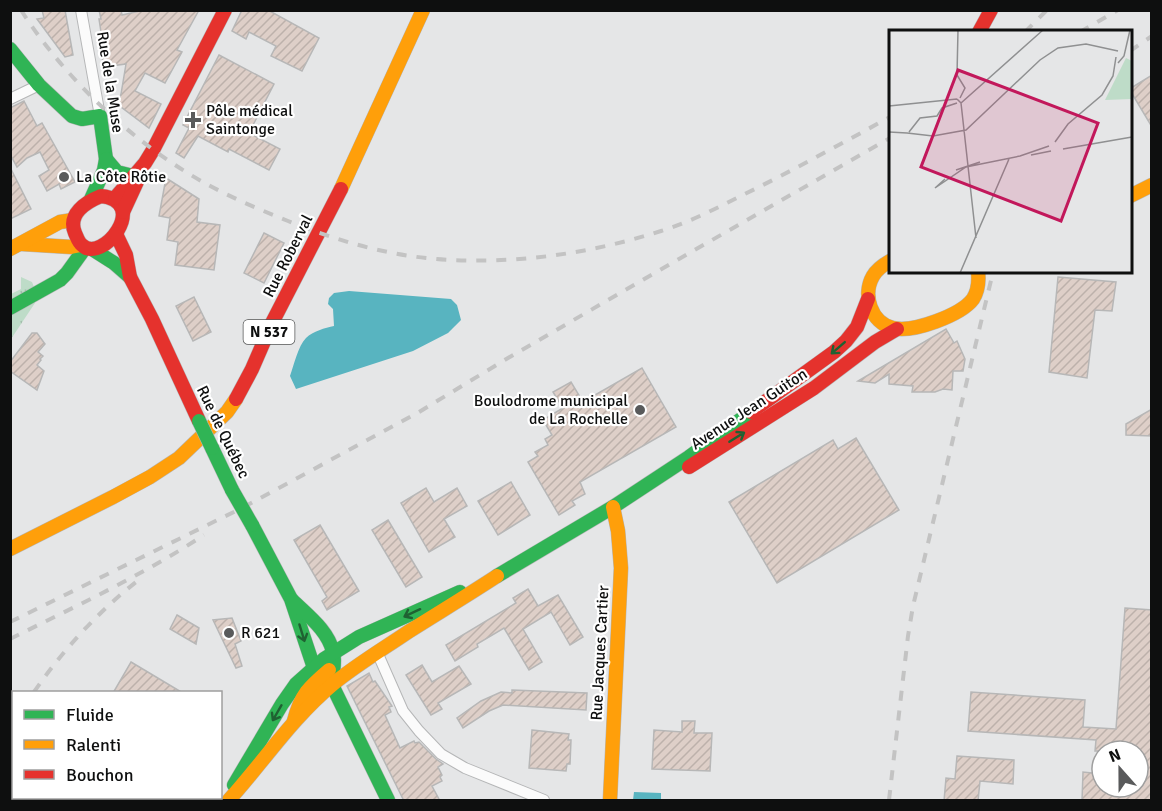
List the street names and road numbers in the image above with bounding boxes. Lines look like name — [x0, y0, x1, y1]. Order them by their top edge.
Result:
street label: Rue de la Muse — [92, 30, 128, 134]
street label: Rue Roberval — [259, 211, 317, 301]
road number: N 537 — [244, 320, 294, 344]
street label: Avenue Jean Guiton — [687, 364, 811, 454]
street label: Rue de Québec — [192, 382, 254, 482]
street label: Rue Jacques Cartier — [586, 585, 614, 721]

